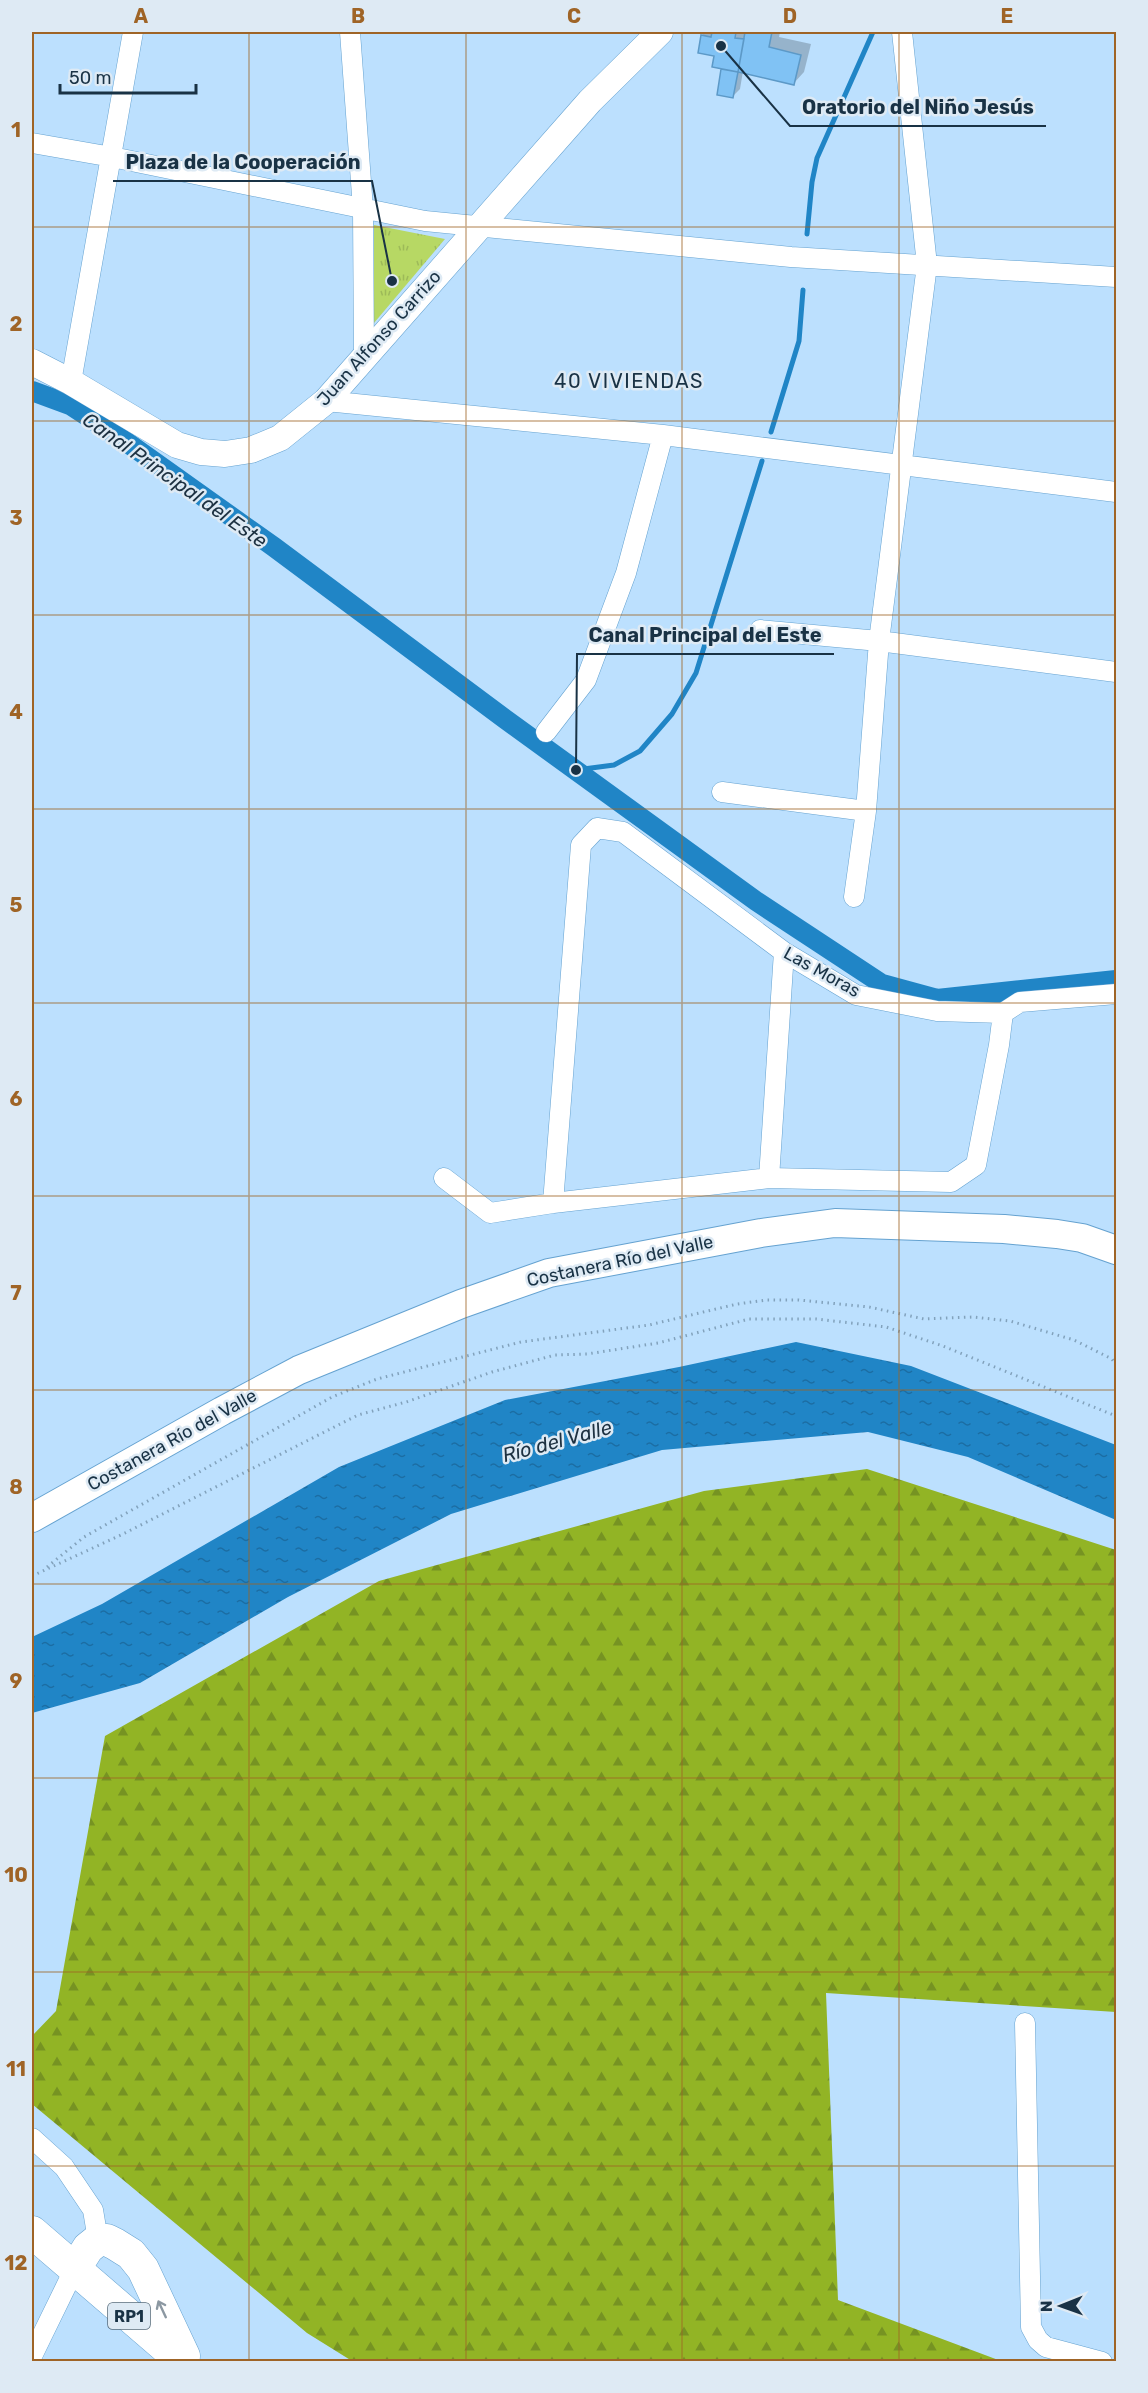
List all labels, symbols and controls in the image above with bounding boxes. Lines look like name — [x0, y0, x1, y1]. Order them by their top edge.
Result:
text: A — [134, 4, 149, 28]
text: B — [351, 4, 365, 28]
text: C — [567, 4, 581, 28]
text: D — [783, 4, 797, 28]
text: E — [1001, 4, 1013, 28]
scale bar — [60, 57, 196, 95]
text: 50 m — [69, 67, 112, 89]
callout: Oratorio del Niño Jesús — [790, 88, 1046, 126]
text: Oratorio del Niño Jesús — [802, 95, 1034, 119]
text: 1 — [11, 118, 21, 142]
callout: Plaza de la Cooperación — [113, 143, 372, 181]
text: Plaza de la Cooperación — [126, 150, 361, 174]
street label: Juan Alfonso Carrizo — [312, 266, 446, 410]
text: 2 — [10, 312, 23, 336]
district label: 40 VIVIENDAS — [554, 369, 704, 393]
water label: Canal Principal del Este — [78, 407, 272, 553]
text: 3 — [9, 506, 23, 530]
callout: Canal Principal del Este — [577, 616, 834, 654]
text: Canal Principal del Este — [588, 623, 822, 647]
text: 4 — [9, 700, 23, 724]
text: 5 — [10, 893, 23, 917]
street label: Las Moras — [780, 942, 864, 1002]
text: 6 — [9, 1087, 23, 1111]
street label: Costanera Río del Valle — [525, 1230, 715, 1292]
text: 7 — [10, 1281, 22, 1305]
street label: Costanera Río del Valle — [84, 1384, 260, 1496]
water label: Río del Valle — [500, 1415, 614, 1467]
text: 8 — [9, 1475, 23, 1499]
text: 9 — [10, 1669, 23, 1693]
text: 10 — [4, 1863, 28, 1887]
text: 11 — [6, 2057, 26, 2081]
text: 12 — [5, 2251, 27, 2275]
north arrow — [1031, 2276, 1091, 2336]
one-way arrow — [155, 2300, 167, 2318]
text: N — [1037, 2300, 1056, 2312]
road number: RP1 — [108, 2303, 150, 2329]

